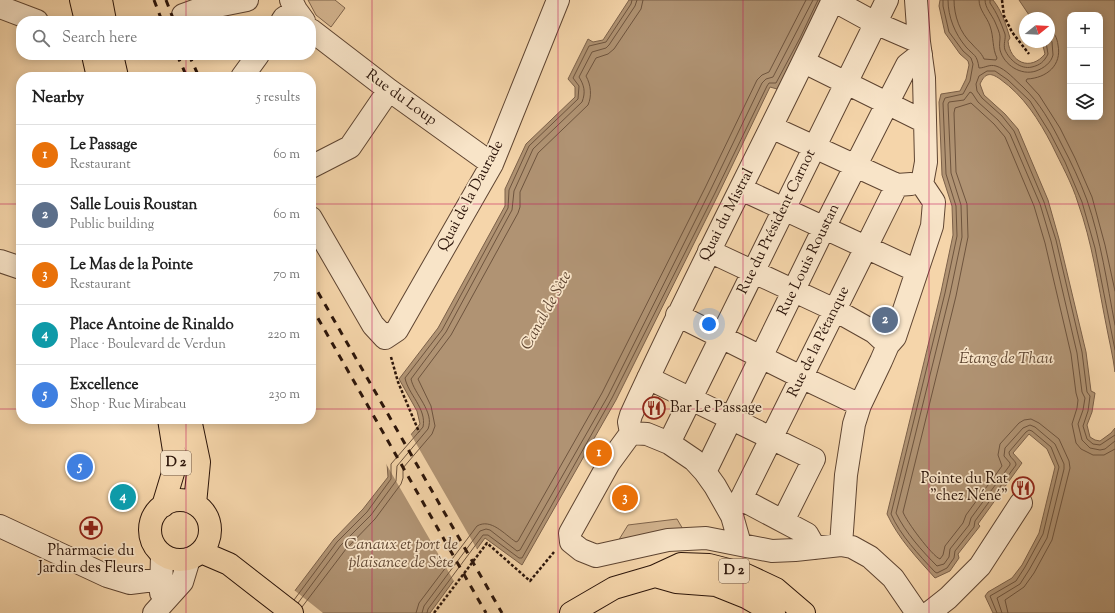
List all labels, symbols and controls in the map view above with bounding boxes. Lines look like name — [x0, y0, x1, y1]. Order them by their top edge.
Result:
north arrow — [1019, 12, 1055, 48]
map controls — [1067, 12, 1103, 120]
button: + — [1067, 12, 1103, 48]
search box — [16, 16, 316, 60]
icon: search — [30, 27, 52, 49]
text: Search here — [62, 28, 137, 49]
button: − — [1067, 48, 1103, 84]
street label: Rue du Loup — [361, 65, 441, 131]
button: layers — [1067, 84, 1103, 120]
text: Nearby — [32, 86, 84, 110]
text: 5 results — [256, 89, 300, 107]
text: Le Passage — [70, 135, 137, 156]
street label: Quai de la Daurade — [433, 137, 509, 255]
text: 1 — [43, 146, 47, 164]
text: 60 m — [273, 146, 300, 164]
street label: Rue du Président Carnot — [733, 146, 821, 298]
text: Restaurant — [70, 156, 131, 174]
street label: Quai du Mistral — [695, 165, 759, 265]
text: Salle Louis Roustan — [70, 195, 198, 216]
street label: Rue Louis Roustan — [773, 200, 845, 320]
text: 2 — [42, 206, 48, 224]
text: 60 m — [273, 206, 300, 224]
text: Public building — [70, 216, 154, 234]
text: Le Mas de la Pointe — [70, 255, 193, 276]
text: 3 — [42, 266, 48, 284]
text: 70 m — [273, 266, 300, 284]
water label: Canal de Sète — [516, 267, 578, 355]
text: Restaurant — [70, 276, 131, 294]
street label: Rue de la Pétanque — [783, 283, 855, 401]
pin: 2 — [872, 305, 898, 335]
your location — [699, 314, 719, 334]
text: Place Antoine de Rinaldo — [70, 315, 234, 336]
text: 4 — [42, 326, 48, 344]
text: 220 m — [267, 326, 300, 344]
text: Place · Boulevard de Verdun — [70, 336, 226, 354]
water label: Étang de Thau — [959, 348, 1054, 371]
text: Excellence — [70, 375, 139, 396]
text: 5 — [43, 386, 47, 404]
text: 230 m — [268, 386, 300, 404]
restaurant icon: Bar Le Passage — [641, 395, 667, 421]
text: Shop · Rue Mirabeau — [70, 396, 186, 414]
place label: Bar Le Passage — [670, 398, 762, 419]
pin: 1 — [586, 438, 612, 468]
road number: D 2 — [161, 451, 191, 475]
pin: 5 — [67, 452, 93, 482]
place label: Pointe du Rat "chez Néné" — [921, 469, 1008, 507]
restaurant icon: Pointe du Rat "chez Néné" — [1010, 475, 1036, 501]
pin: 4 — [110, 482, 136, 512]
pin: 3 — [612, 483, 638, 513]
pharmacy icon: Pharmacie du Jardin des Fleurs — [78, 515, 104, 541]
water label: Canaux et port de plaisance de Sète — [344, 534, 458, 575]
place label: Pharmacie du Jardin des Fleurs — [37, 541, 144, 579]
road number: D 2 — [719, 559, 749, 583]

